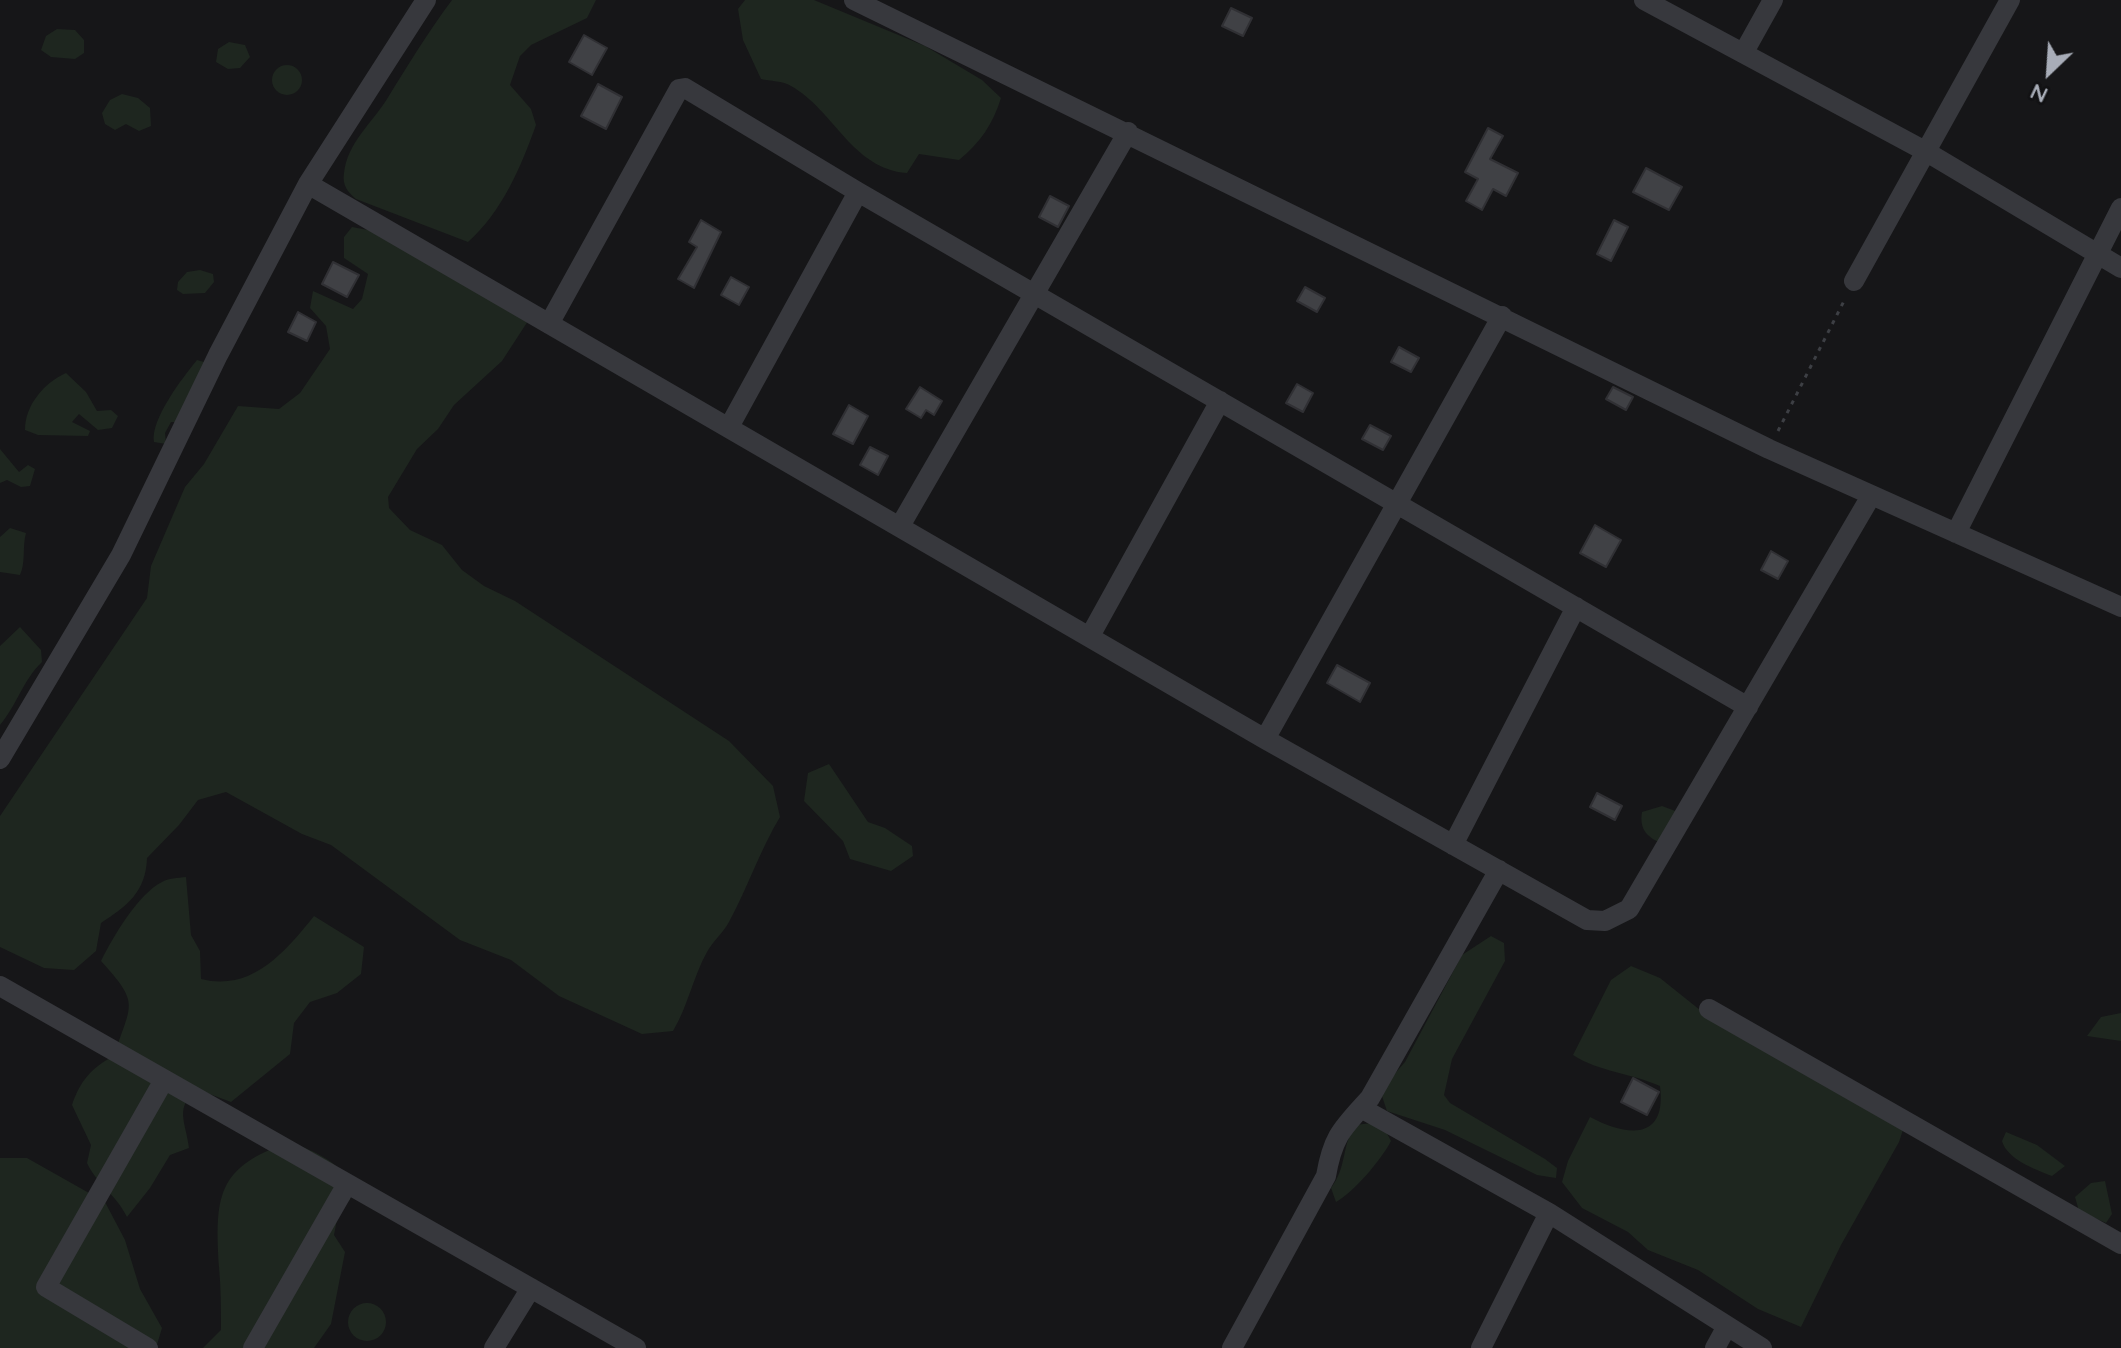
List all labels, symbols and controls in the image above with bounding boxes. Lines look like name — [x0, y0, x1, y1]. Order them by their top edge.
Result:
north arrow — [2009, 32, 2089, 112]
text: N — [2026, 78, 2052, 110]

